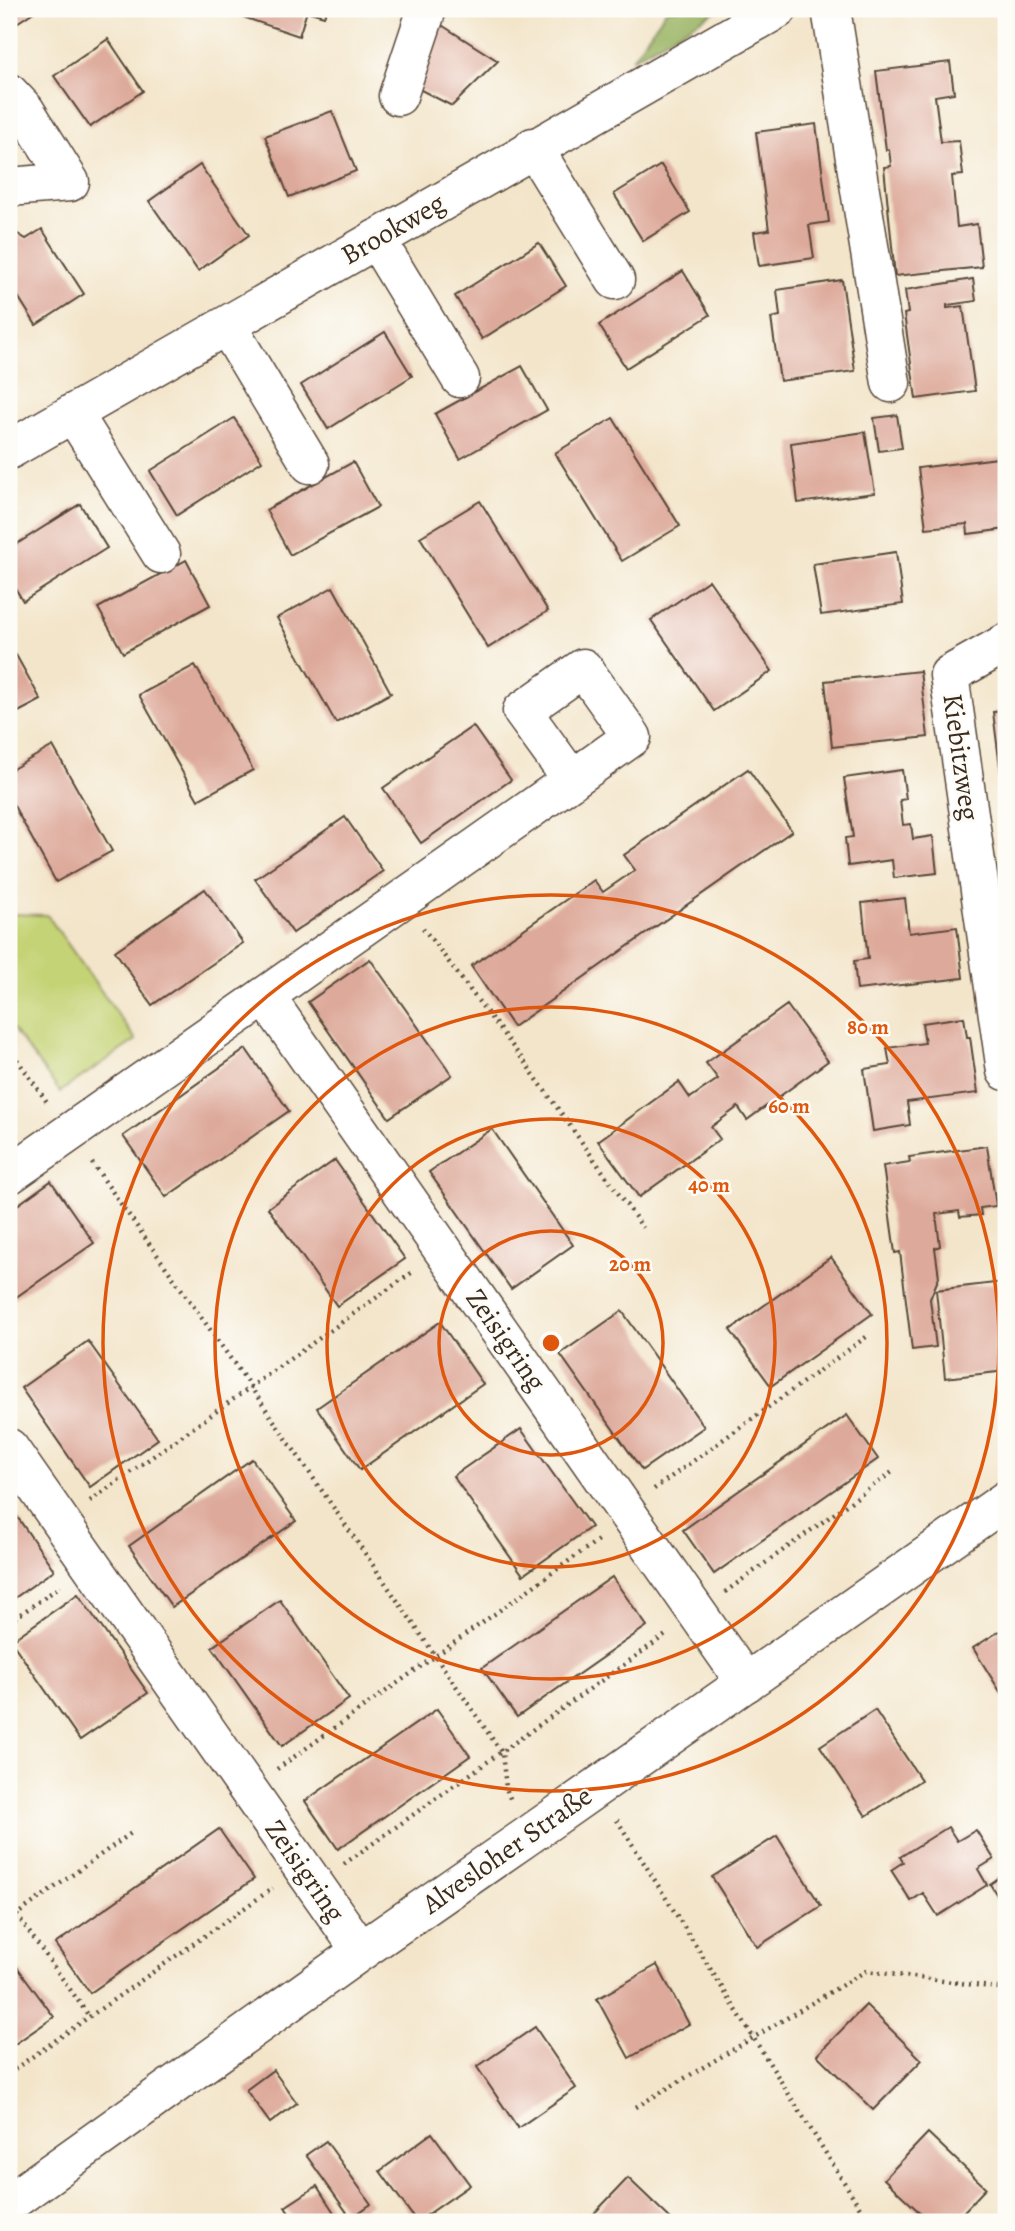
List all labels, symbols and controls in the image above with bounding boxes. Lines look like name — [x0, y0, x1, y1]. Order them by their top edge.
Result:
street label: Brookweg — [334, 184, 452, 274]
street label: Kiebitzweg — [933, 691, 989, 823]
text: 80 m — [847, 1013, 889, 1041]
text: 60 m — [768, 1092, 810, 1120]
text: 40 m — [688, 1171, 730, 1199]
text: 20 m — [609, 1250, 651, 1278]
street label: Zeisigring — [457, 1281, 555, 1399]
centre of rings — [539, 1331, 563, 1355]
street label: Alvesloher Straße — [414, 1777, 600, 1923]
street label: Zeisigring — [256, 1812, 354, 1930]

